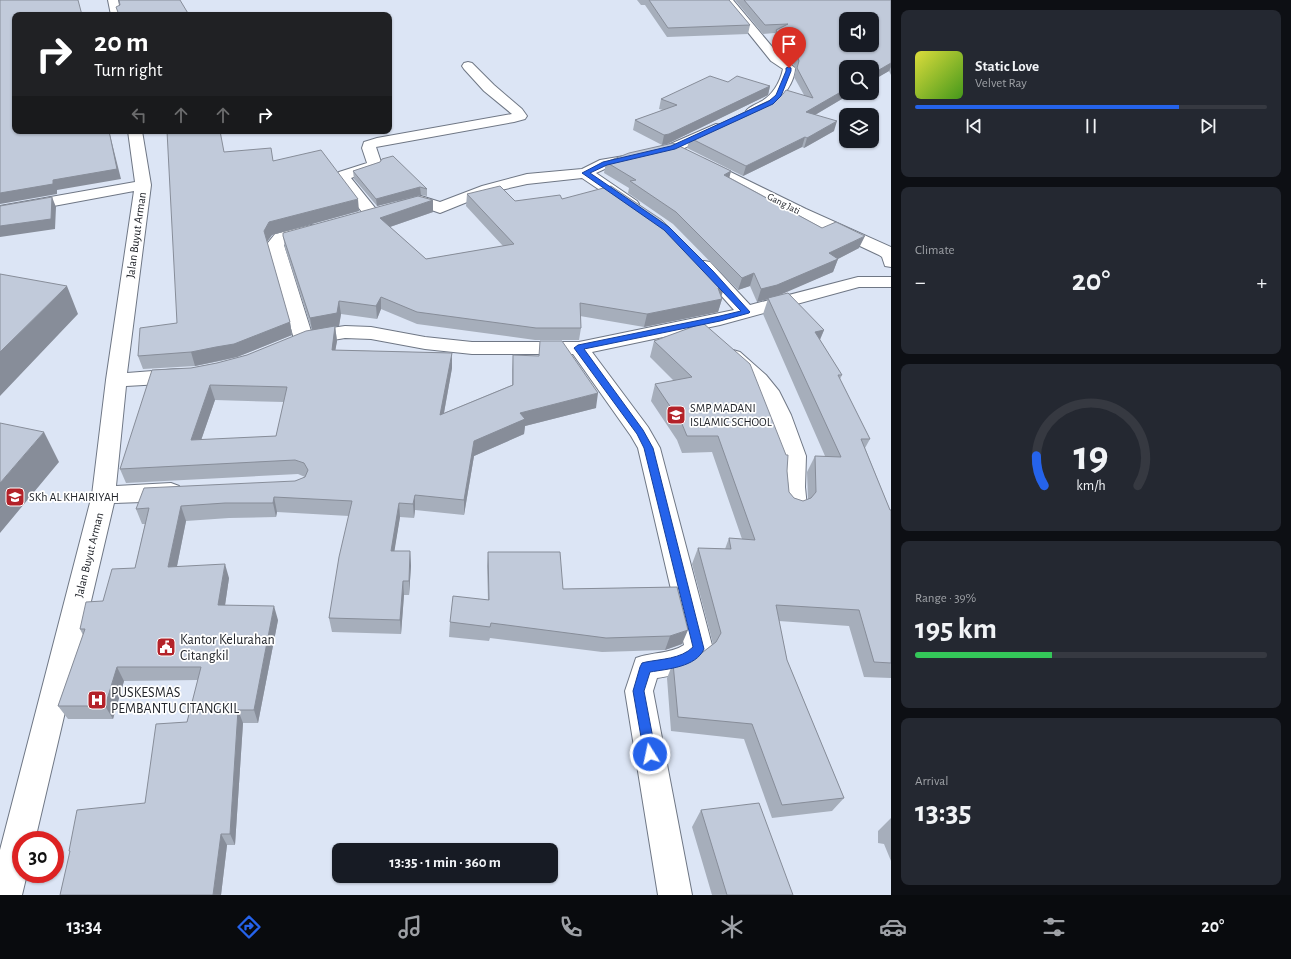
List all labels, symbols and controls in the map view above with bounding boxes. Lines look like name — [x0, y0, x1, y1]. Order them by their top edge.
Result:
map controls — [839, 12, 879, 148]
button: sound — [839, 12, 879, 52]
pin — [772, 27, 806, 68]
icon: right — [28, 28, 80, 80]
text: 20 m — [94, 29, 149, 57]
icon: arrive — [778, 33, 800, 55]
text: Static Love — [975, 59, 1039, 74]
button: search — [839, 60, 879, 100]
text: Turn right — [94, 62, 163, 80]
text: Velvet Ray — [975, 77, 1027, 90]
icon: left — [128, 104, 150, 126]
icon: ahead — [170, 104, 192, 126]
icon: ahead — [212, 104, 234, 126]
icon: right — [254, 104, 276, 126]
button: layers — [839, 108, 879, 148]
icon: previous — [963, 115, 985, 137]
icon: pause — [1080, 115, 1102, 137]
icon: next — [1197, 115, 1219, 137]
street label: Jalan Buyut Arman — [124, 191, 149, 279]
street label: Gang Jati — [766, 191, 802, 216]
text: Climate — [915, 244, 954, 257]
text: 20° — [1072, 266, 1110, 296]
text: − — [915, 271, 926, 293]
text: + — [1256, 271, 1267, 293]
place label: SMP MADANI ISLAMIC SCHOOL — [690, 402, 772, 428]
school or university icon: SMP MADANI ISLAMIC SCHOOL — [665, 404, 687, 426]
text: 19 — [1073, 435, 1109, 476]
text: km/h — [1076, 478, 1106, 492]
school or university icon: SKh AL KHAIRIYAH — [4, 486, 26, 508]
place label: SKh AL KHAIRIYAH — [29, 491, 119, 503]
street label: Jalan Buyut Arman — [73, 511, 106, 599]
text: Range · 39% — [915, 592, 976, 605]
text: 195 km — [915, 614, 997, 644]
place label: Kantor Kelurahan Citangkil — [180, 633, 275, 663]
public building icon: Kantor Kelurahan Citangkil — [155, 636, 177, 658]
place label: PUSKESMAS PEMBANTU CITANGKIL — [111, 686, 239, 716]
hospital icon: PUSKESMAS PEMBANTU CITANGKIL — [86, 689, 108, 711]
position arrow — [629, 733, 671, 775]
text: Arrival — [915, 775, 948, 788]
text: 13:35 — [915, 797, 972, 827]
speed limit sign: 30 — [12, 831, 64, 883]
text: 13:35 · 1 min · 360 m — [389, 855, 501, 870]
icon: directions — [235, 913, 263, 941]
icon: music — [396, 913, 424, 941]
icon: phone — [557, 913, 585, 941]
icon: climate — [718, 913, 746, 941]
icon: car — [879, 913, 907, 941]
icon: filters — [1040, 913, 1068, 941]
text: 13:34 — [67, 918, 102, 936]
text: 20° — [1201, 918, 1224, 936]

